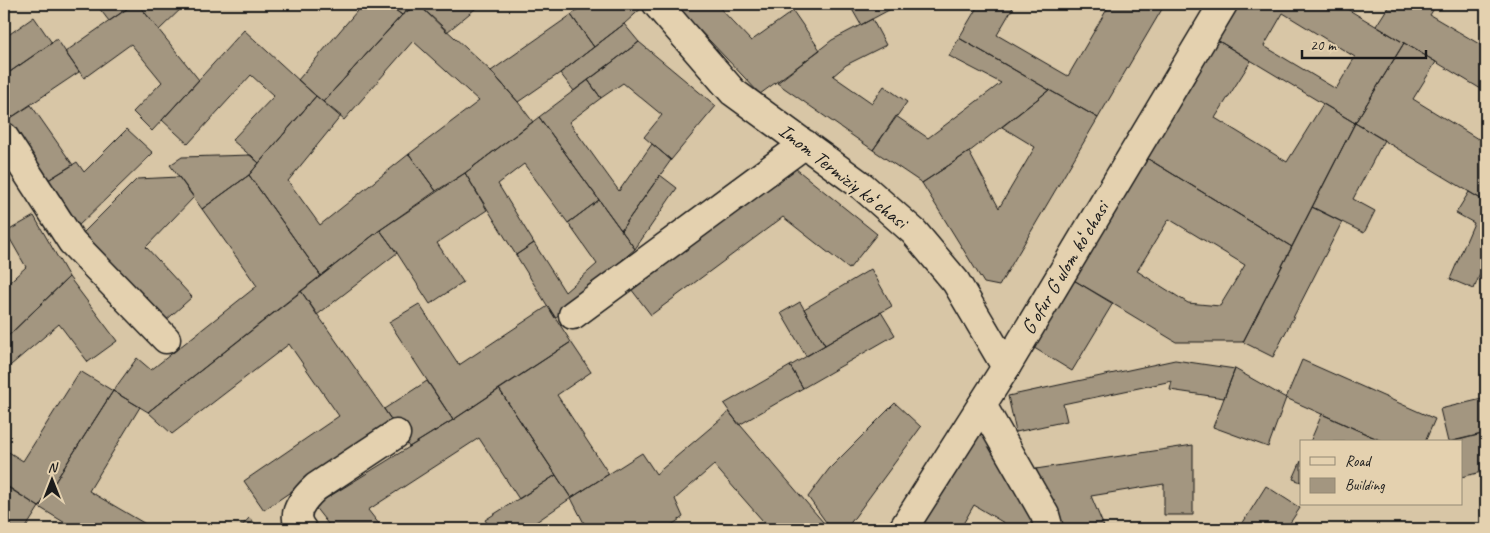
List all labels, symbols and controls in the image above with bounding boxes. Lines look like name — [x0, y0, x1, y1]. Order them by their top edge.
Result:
scale bar — [1302, 28, 1426, 60]
text: 20 m — [1310, 36, 1337, 55]
street label: Imom Termiziy koʻchasi — [774, 118, 914, 235]
street label: Gʻofur Gʻulom koʻchasi — [1016, 195, 1116, 339]
legend — [1300, 440, 1462, 506]
text: Road — [1345, 452, 1372, 471]
north arrow — [28, 456, 78, 506]
text: N — [48, 459, 59, 476]
text: Building — [1345, 476, 1385, 495]

